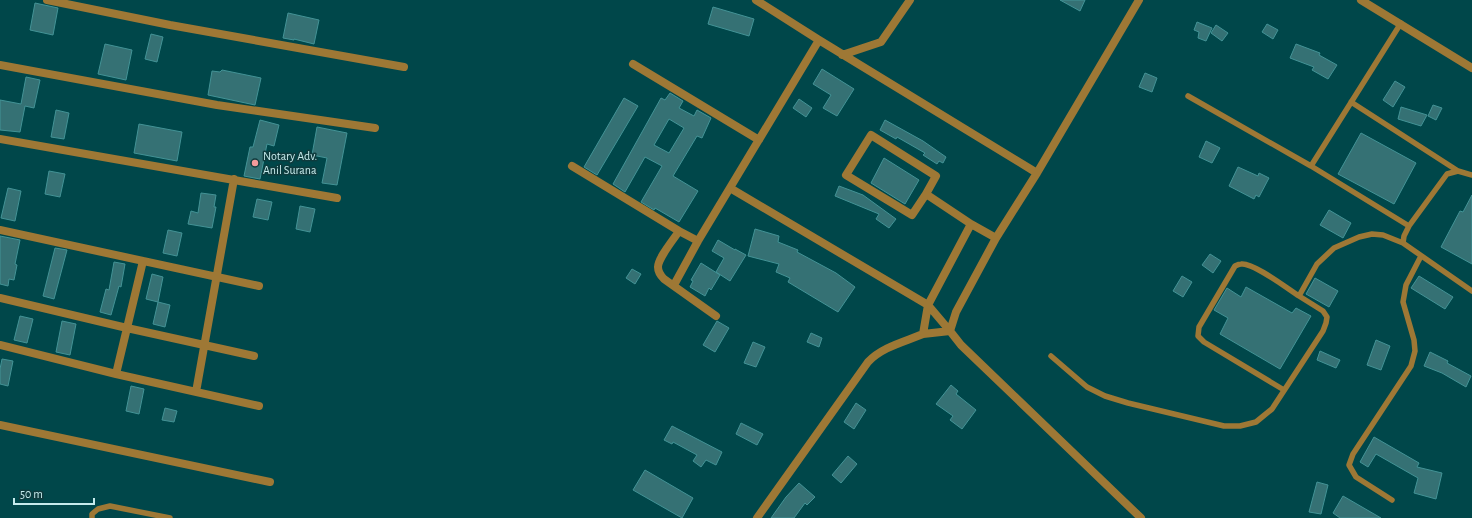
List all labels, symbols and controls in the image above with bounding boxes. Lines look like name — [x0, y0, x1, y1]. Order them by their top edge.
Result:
place label: Notary Adv. Anil Surana — [263, 150, 317, 176]
marker: Notary Adv. Anil Surana — [250, 158, 260, 168]
scale bar — [14, 480, 94, 506]
text: 50 m — [20, 488, 43, 500]

